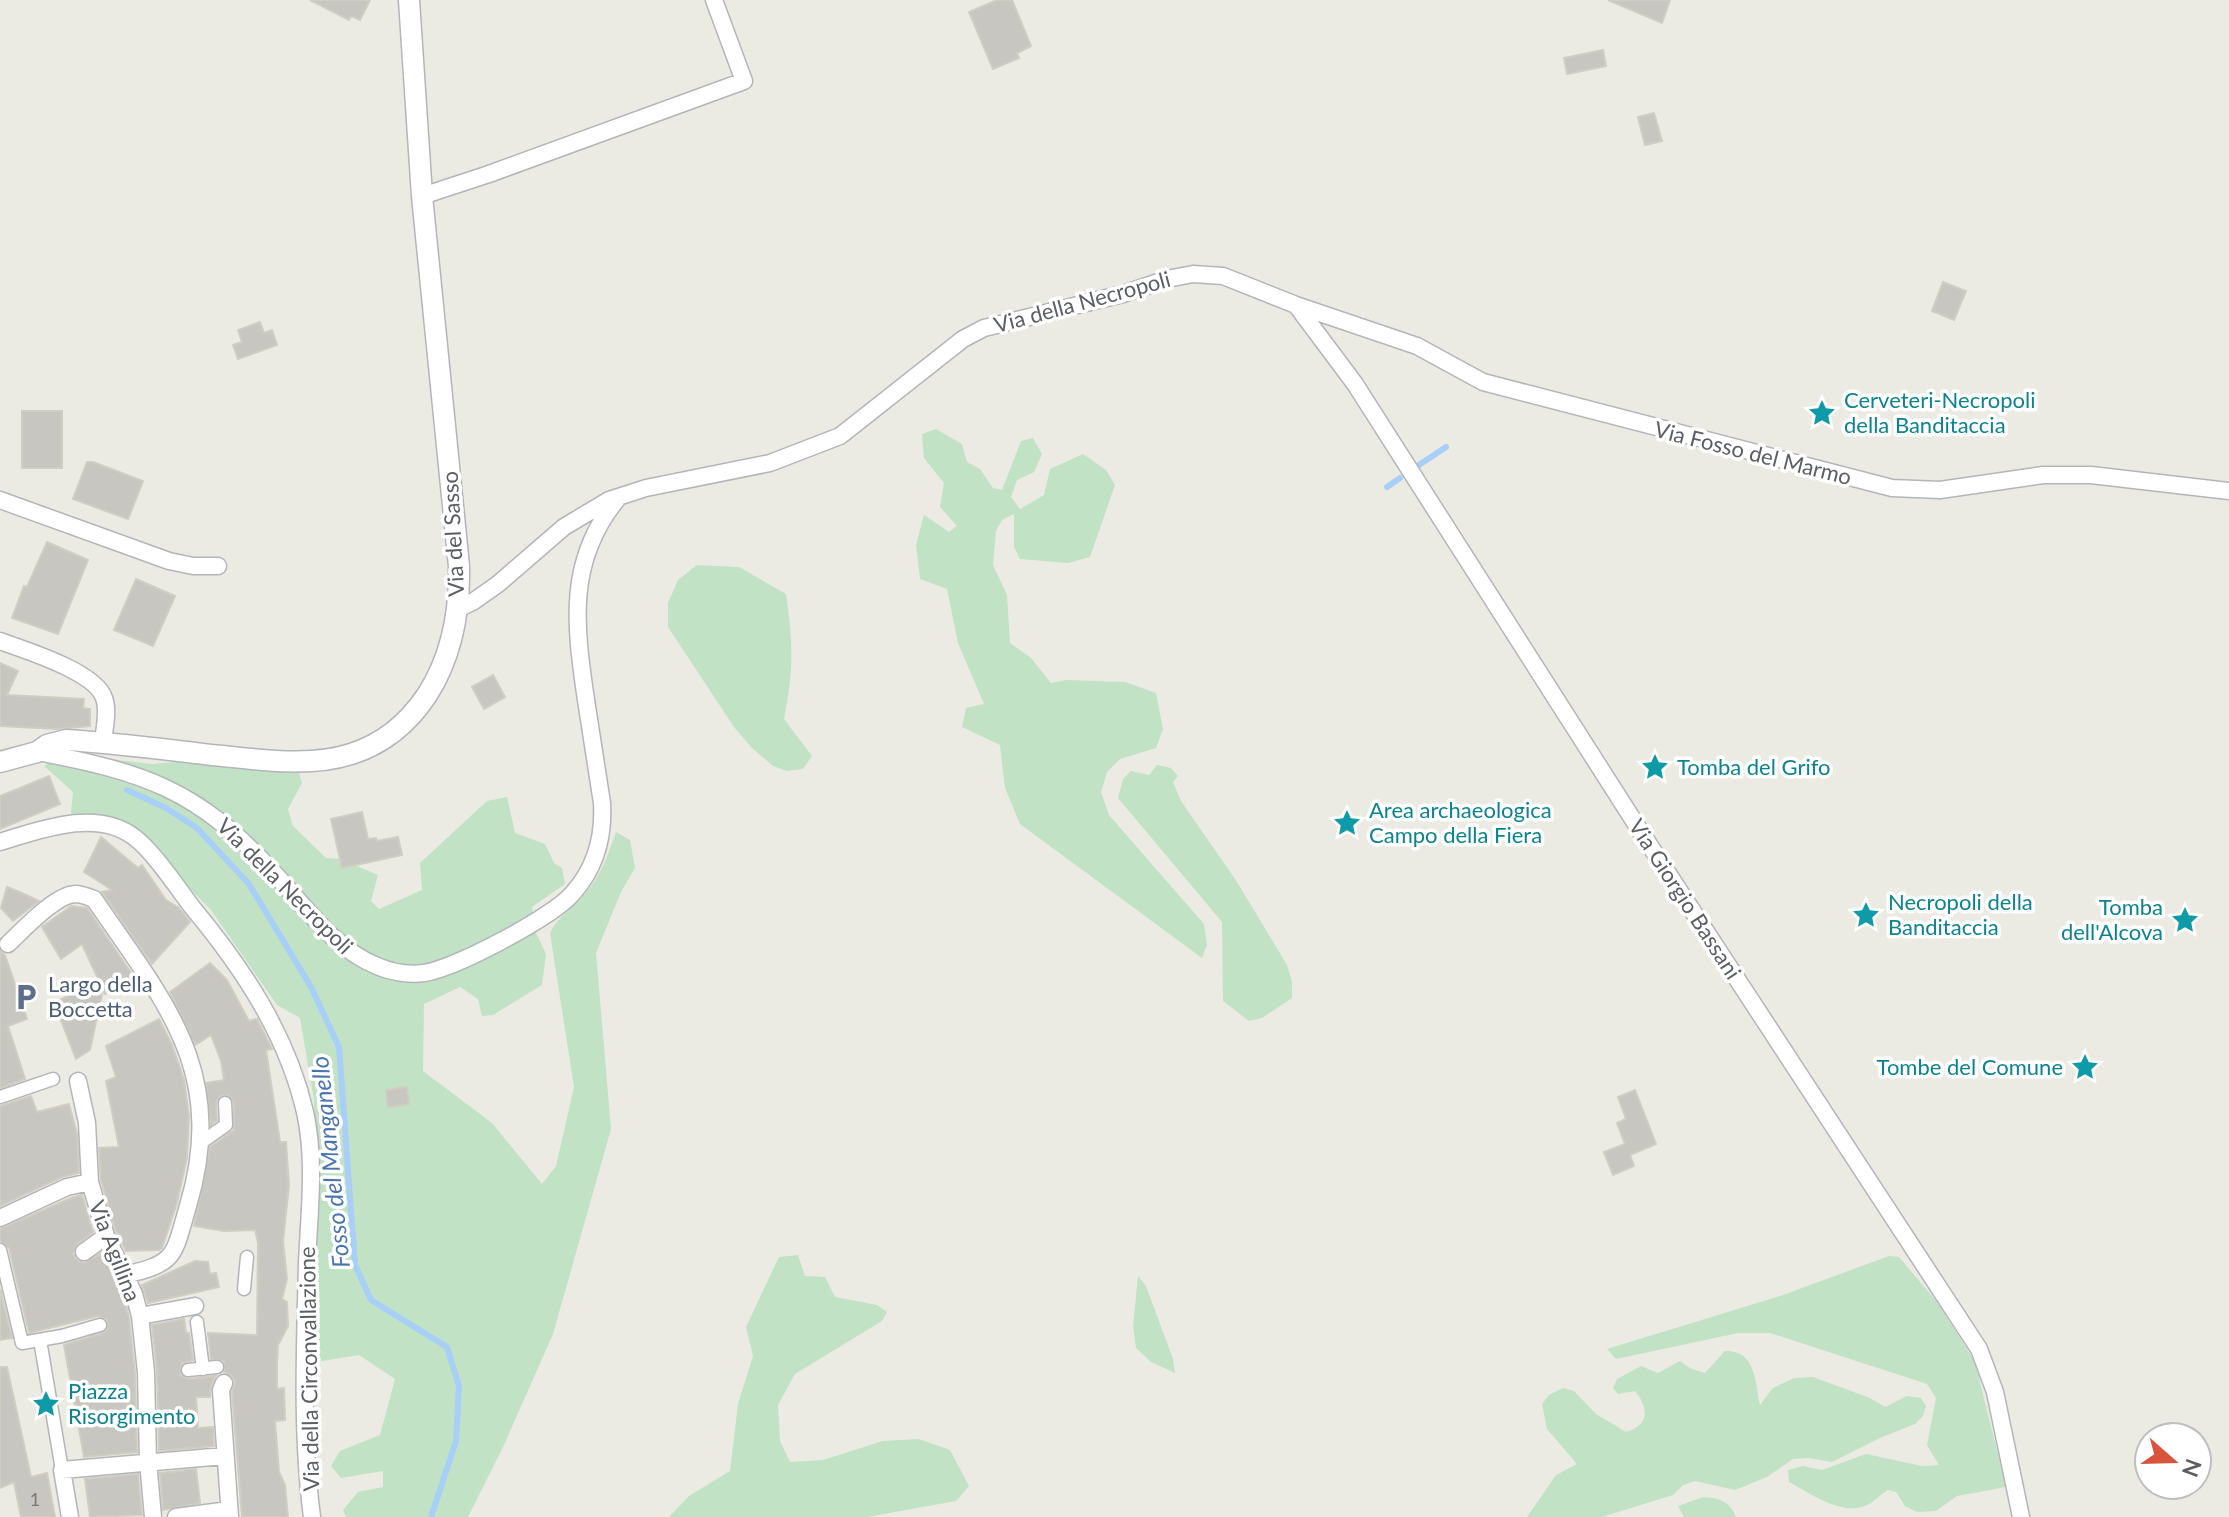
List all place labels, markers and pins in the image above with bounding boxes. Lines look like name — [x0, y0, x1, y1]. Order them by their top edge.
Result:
place label: Cerveteri-Necropoli della Banditaccia — [1844, 386, 2035, 438]
place icon: Cerveteri-Necropoli della Banditaccia — [1807, 398, 1837, 428]
place icon: Tomba del Grifo — [1640, 752, 1670, 782]
place label: Tomba del Grifo — [1677, 753, 1831, 780]
place label: Area archaeologica Campo della Fiera — [1369, 796, 1552, 848]
place icon: Area archaeologica Campo della Fiera — [1332, 808, 1362, 838]
place label: Necropoli della Banditaccia — [1888, 888, 2033, 940]
place label: Tomba dell'Alcova — [2061, 893, 2163, 945]
place icon: Necropoli della Banditaccia — [1851, 900, 1881, 930]
place icon: Tomba dell'Alcova — [2170, 905, 2200, 935]
place label: Largo della Boccetta — [48, 970, 153, 1022]
parking icon: Largo della Boccetta — [11, 982, 41, 1012]
place icon: Tombe del Comune — [2070, 1052, 2100, 1082]
place label: Tombe del Comune — [1877, 1053, 2063, 1080]
place label: Piazza Risorgimento — [68, 1377, 196, 1429]
place icon: Piazza Risorgimento — [31, 1389, 61, 1419]

